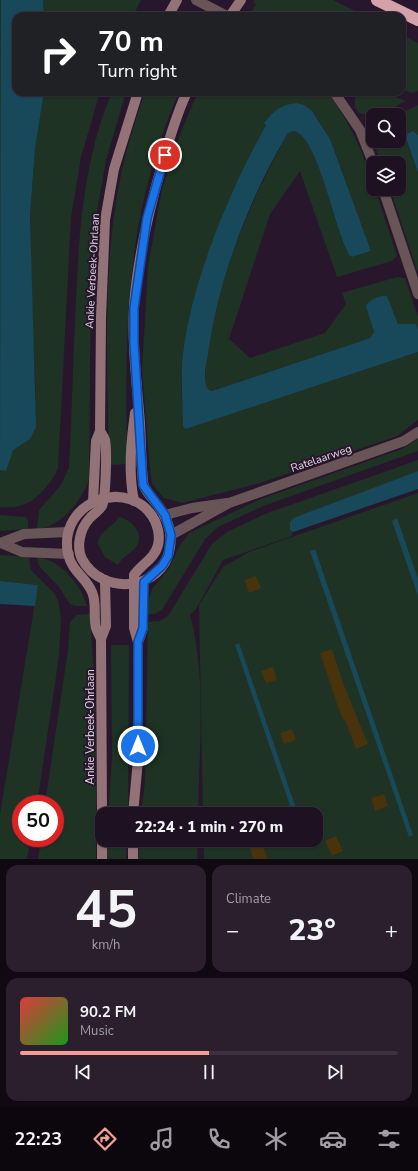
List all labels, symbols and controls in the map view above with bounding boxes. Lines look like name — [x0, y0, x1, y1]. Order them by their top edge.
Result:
text: 70 m — [98, 23, 164, 61]
icon: right — [32, 28, 84, 80]
text: Turn right — [98, 59, 177, 83]
map controls — [366, 108, 406, 196]
button: search — [366, 108, 406, 148]
pin — [148, 138, 182, 172]
icon: arrive — [154, 144, 176, 166]
button: layers — [366, 156, 406, 196]
street label: Ankie Verbeek-Ohrlaan — [82, 213, 103, 329]
street label: Ratelaarweg — [289, 441, 354, 476]
street label: Ankie Verbeek-Ohrlaan — [83, 669, 98, 785]
position arrow — [117, 725, 159, 767]
speed limit sign: 50 — [12, 795, 64, 847]
text: 22:24 · 1 min · 270 m — [135, 817, 283, 837]
text: 45 — [75, 874, 137, 945]
text: Climate — [226, 890, 271, 908]
text: 23° — [288, 910, 336, 951]
text: − — [226, 916, 239, 946]
text: + — [385, 916, 398, 946]
text: km/h — [92, 936, 120, 954]
text: 90.2 FM — [80, 1002, 136, 1022]
text: Music — [80, 1022, 114, 1040]
icon: previous — [72, 1061, 94, 1083]
icon: pause — [198, 1061, 220, 1083]
icon: next — [324, 1061, 346, 1083]
icon: directions — [91, 1125, 119, 1153]
icon: music — [148, 1125, 176, 1153]
icon: phone — [205, 1125, 233, 1153]
icon: climate — [262, 1125, 290, 1153]
icon: car — [319, 1125, 347, 1153]
icon: filters — [375, 1125, 403, 1153]
text: 22:23 — [14, 1127, 62, 1151]

